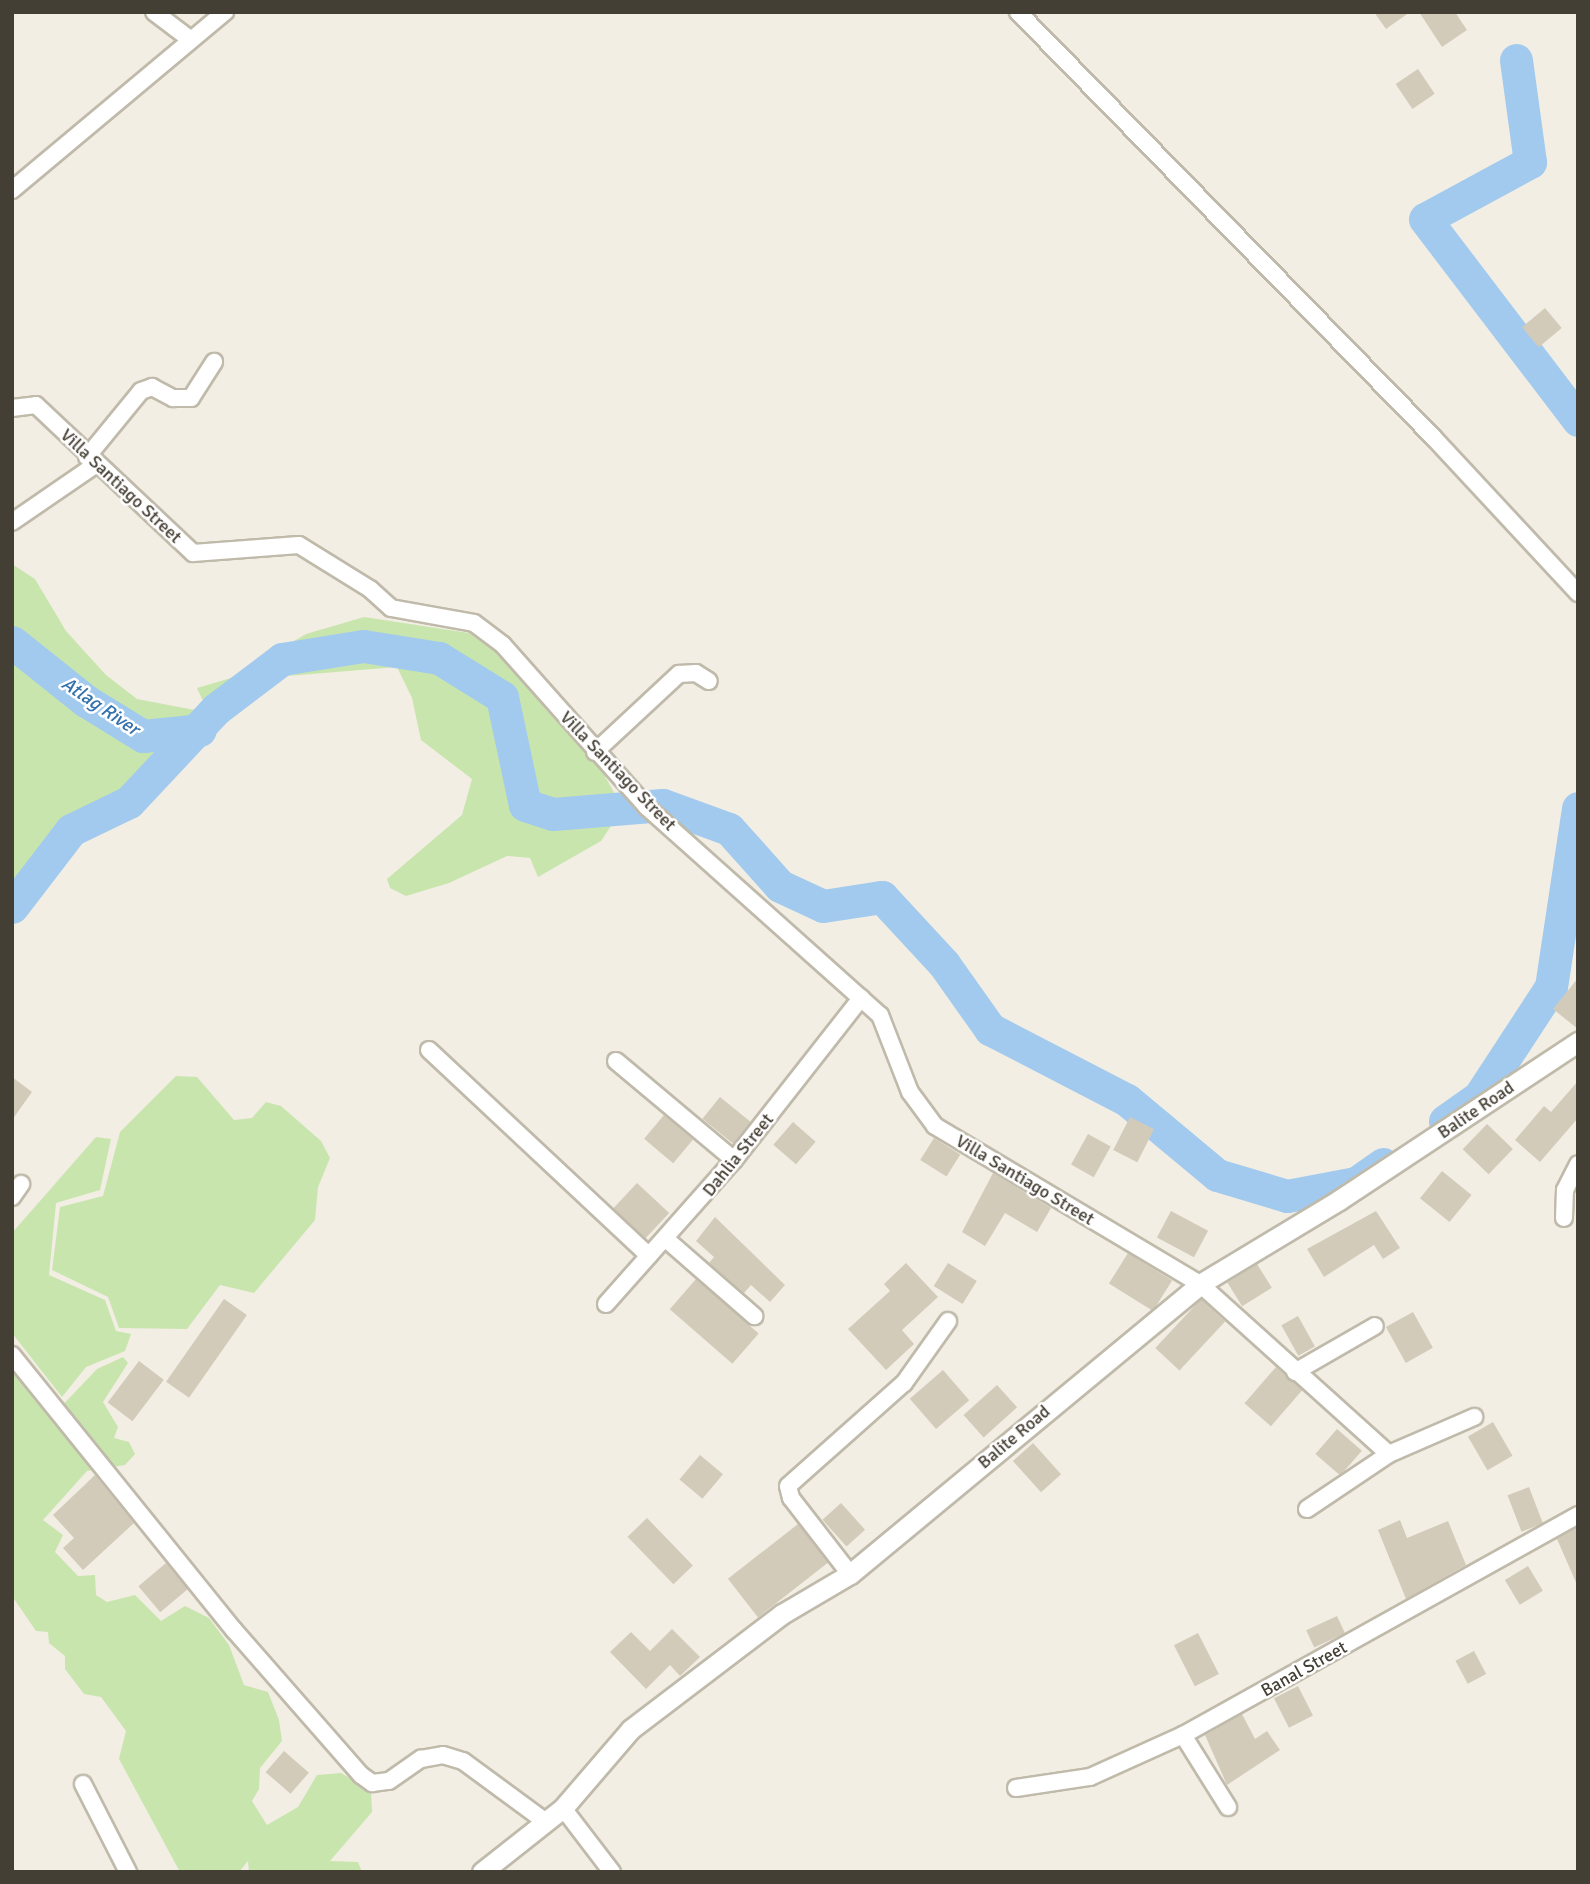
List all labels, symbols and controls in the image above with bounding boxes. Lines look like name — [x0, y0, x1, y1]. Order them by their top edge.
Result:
street label: Villa Santiago Street — [56, 424, 186, 548]
water label: Atlag River — [57, 673, 143, 741]
street label: Villa Santiago Street — [555, 707, 681, 835]
street label: Balite Road — [1434, 1077, 1518, 1143]
street label: Dahlia Street — [698, 1109, 778, 1201]
street label: Villa Santiago Street — [952, 1130, 1098, 1230]
street label: Balite Road — [973, 1401, 1055, 1473]
street label: Banal Street — [1257, 1637, 1351, 1701]

